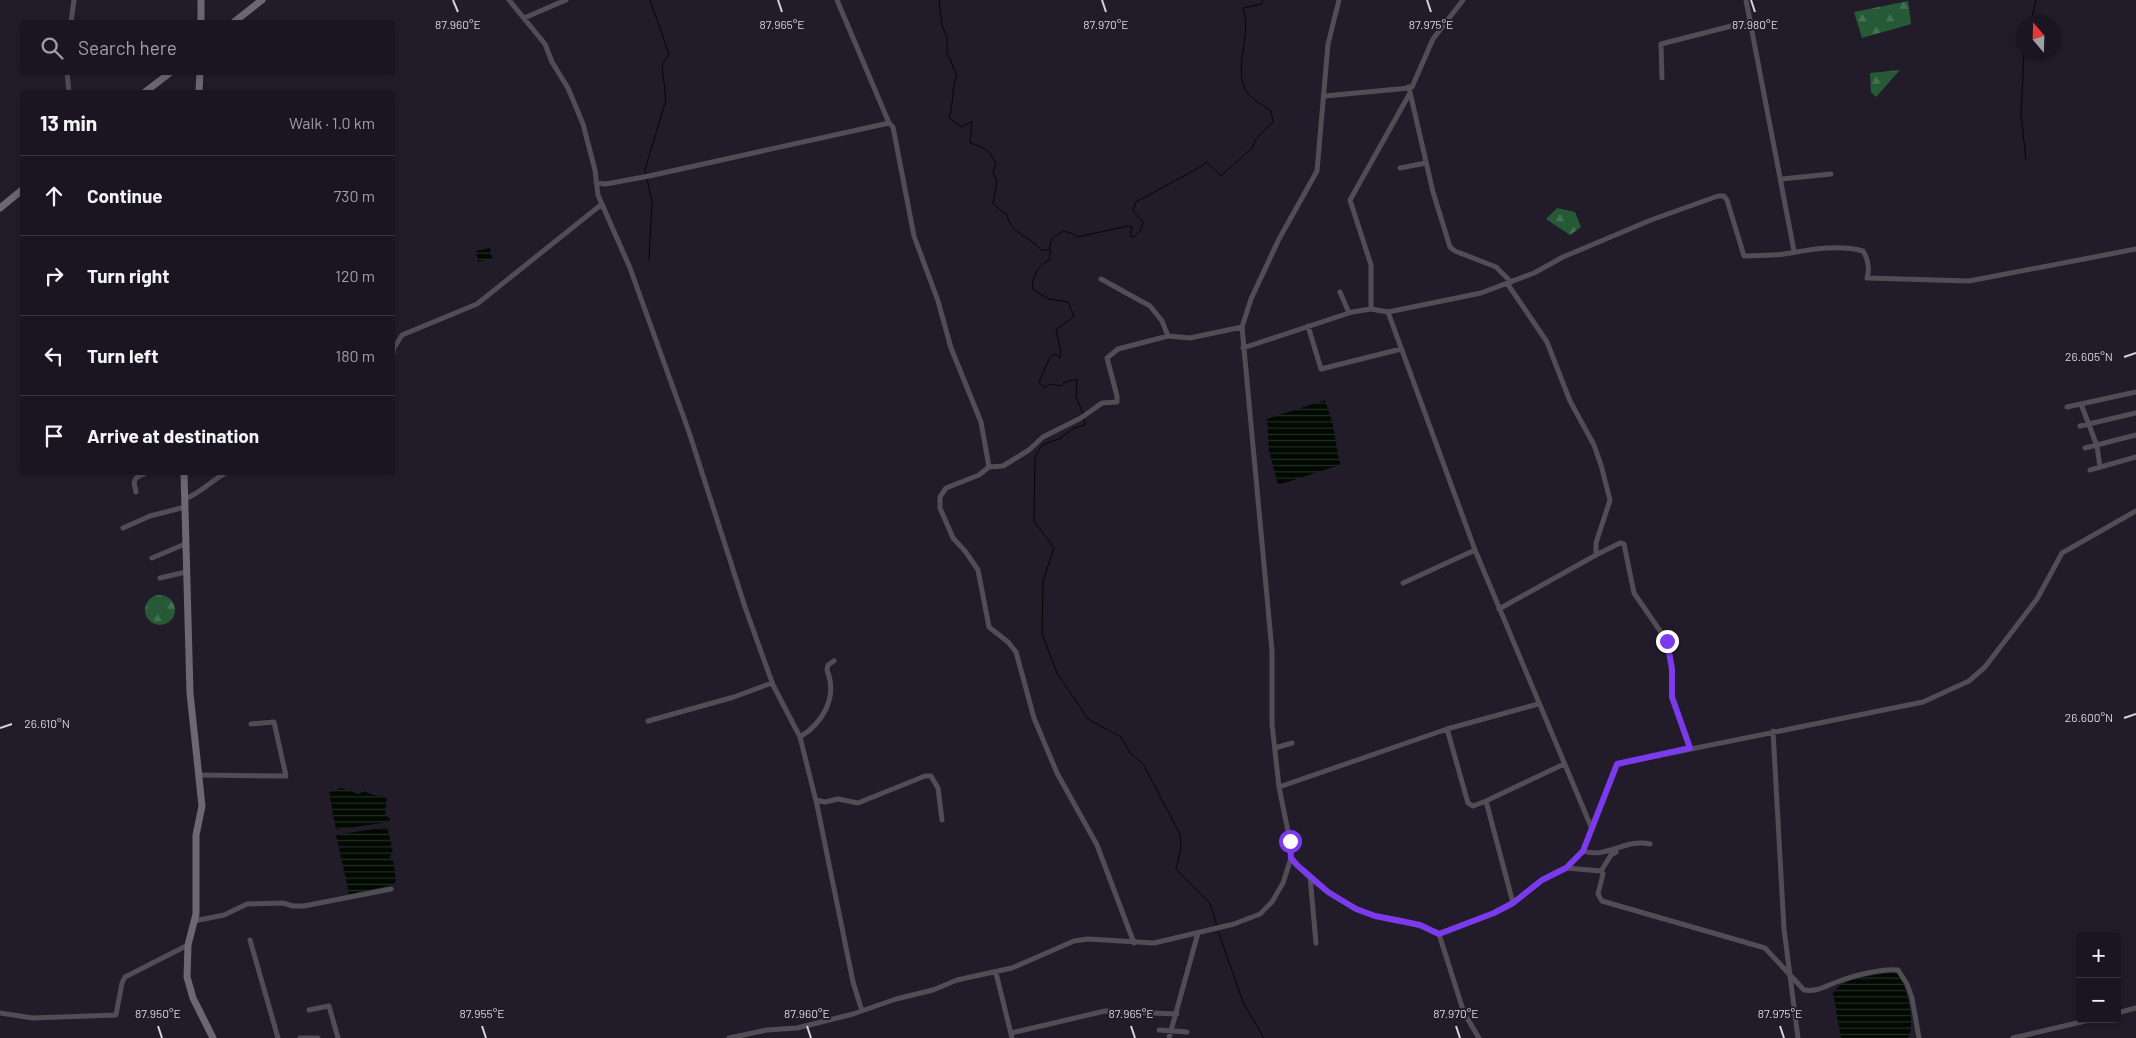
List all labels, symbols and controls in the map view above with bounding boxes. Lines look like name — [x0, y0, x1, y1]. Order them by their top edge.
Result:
north arrow — [2016, 15, 2061, 60]
text: 87.960°E — [435, 17, 481, 31]
text: 87.965°E — [759, 17, 805, 31]
text: 87.970°E — [1083, 17, 1129, 31]
text: 87.975°E — [1409, 17, 1453, 31]
text: 87.980°E — [1732, 17, 1778, 31]
search box — [20, 20, 395, 75]
icon: search — [38, 34, 66, 62]
text: Search here — [78, 36, 177, 59]
text: 13 min — [40, 110, 97, 135]
text: Walk · 1.0 km — [289, 113, 375, 132]
icon: ahead — [40, 182, 68, 210]
text: Continue — [87, 184, 163, 207]
text: 730 m — [334, 186, 375, 205]
icon: right — [40, 262, 68, 290]
text: Turn right — [87, 264, 169, 287]
text: 120 m — [335, 266, 375, 285]
icon: left — [40, 342, 68, 370]
text: Turn left — [87, 344, 158, 367]
text: 180 m — [336, 346, 375, 365]
text: 26.605°N — [2065, 349, 2113, 363]
icon: arrive — [40, 422, 68, 450]
text: Arrive at destination — [87, 424, 259, 447]
route end — [1656, 630, 1679, 653]
text: 26.600°N — [2065, 710, 2113, 724]
text: 26.610°N — [24, 716, 70, 730]
route start — [1279, 830, 1302, 853]
map controls — [2076, 933, 2121, 1023]
button: + — [2076, 933, 2121, 978]
button: − — [2076, 978, 2121, 1023]
text: 87.950°E — [135, 1006, 181, 1020]
text: 87.955°E — [459, 1006, 505, 1020]
text: 87.960°E — [784, 1006, 830, 1020]
text: 87.965°E — [1108, 1006, 1154, 1020]
text: 87.970°E — [1433, 1006, 1479, 1020]
text: 87.975°E — [1758, 1006, 1802, 1020]

